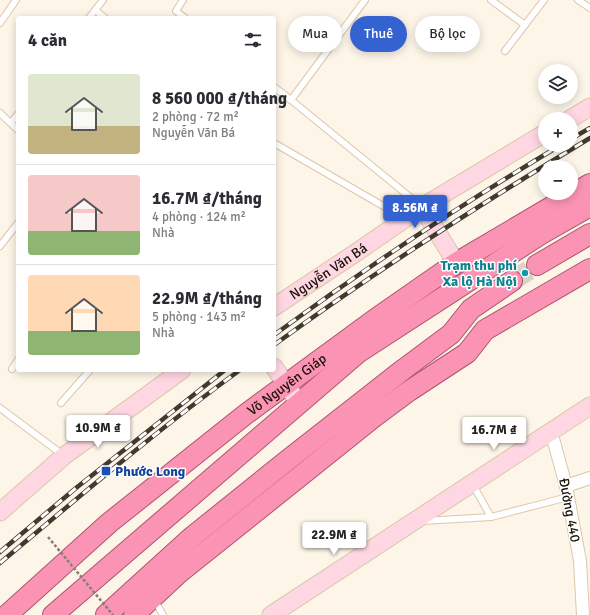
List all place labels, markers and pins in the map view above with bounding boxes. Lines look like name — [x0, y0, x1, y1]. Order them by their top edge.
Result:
pin: 8.56M ₫ — [378, 195, 452, 229]
place label: Trạm thu phí Xa lộ Hà Nội — [441, 257, 518, 290]
marker: Trạm thu phí Xa lộ Hà Nội — [520, 268, 530, 278]
pin: 10.9M ₫ — [61, 415, 135, 449]
pin: 16.7M ₫ — [457, 417, 531, 451]
place label: Phước Long — [115, 463, 186, 480]
marker: Phước Long — [100, 465, 112, 477]
pin: 22.9M ₫ — [297, 522, 371, 556]

